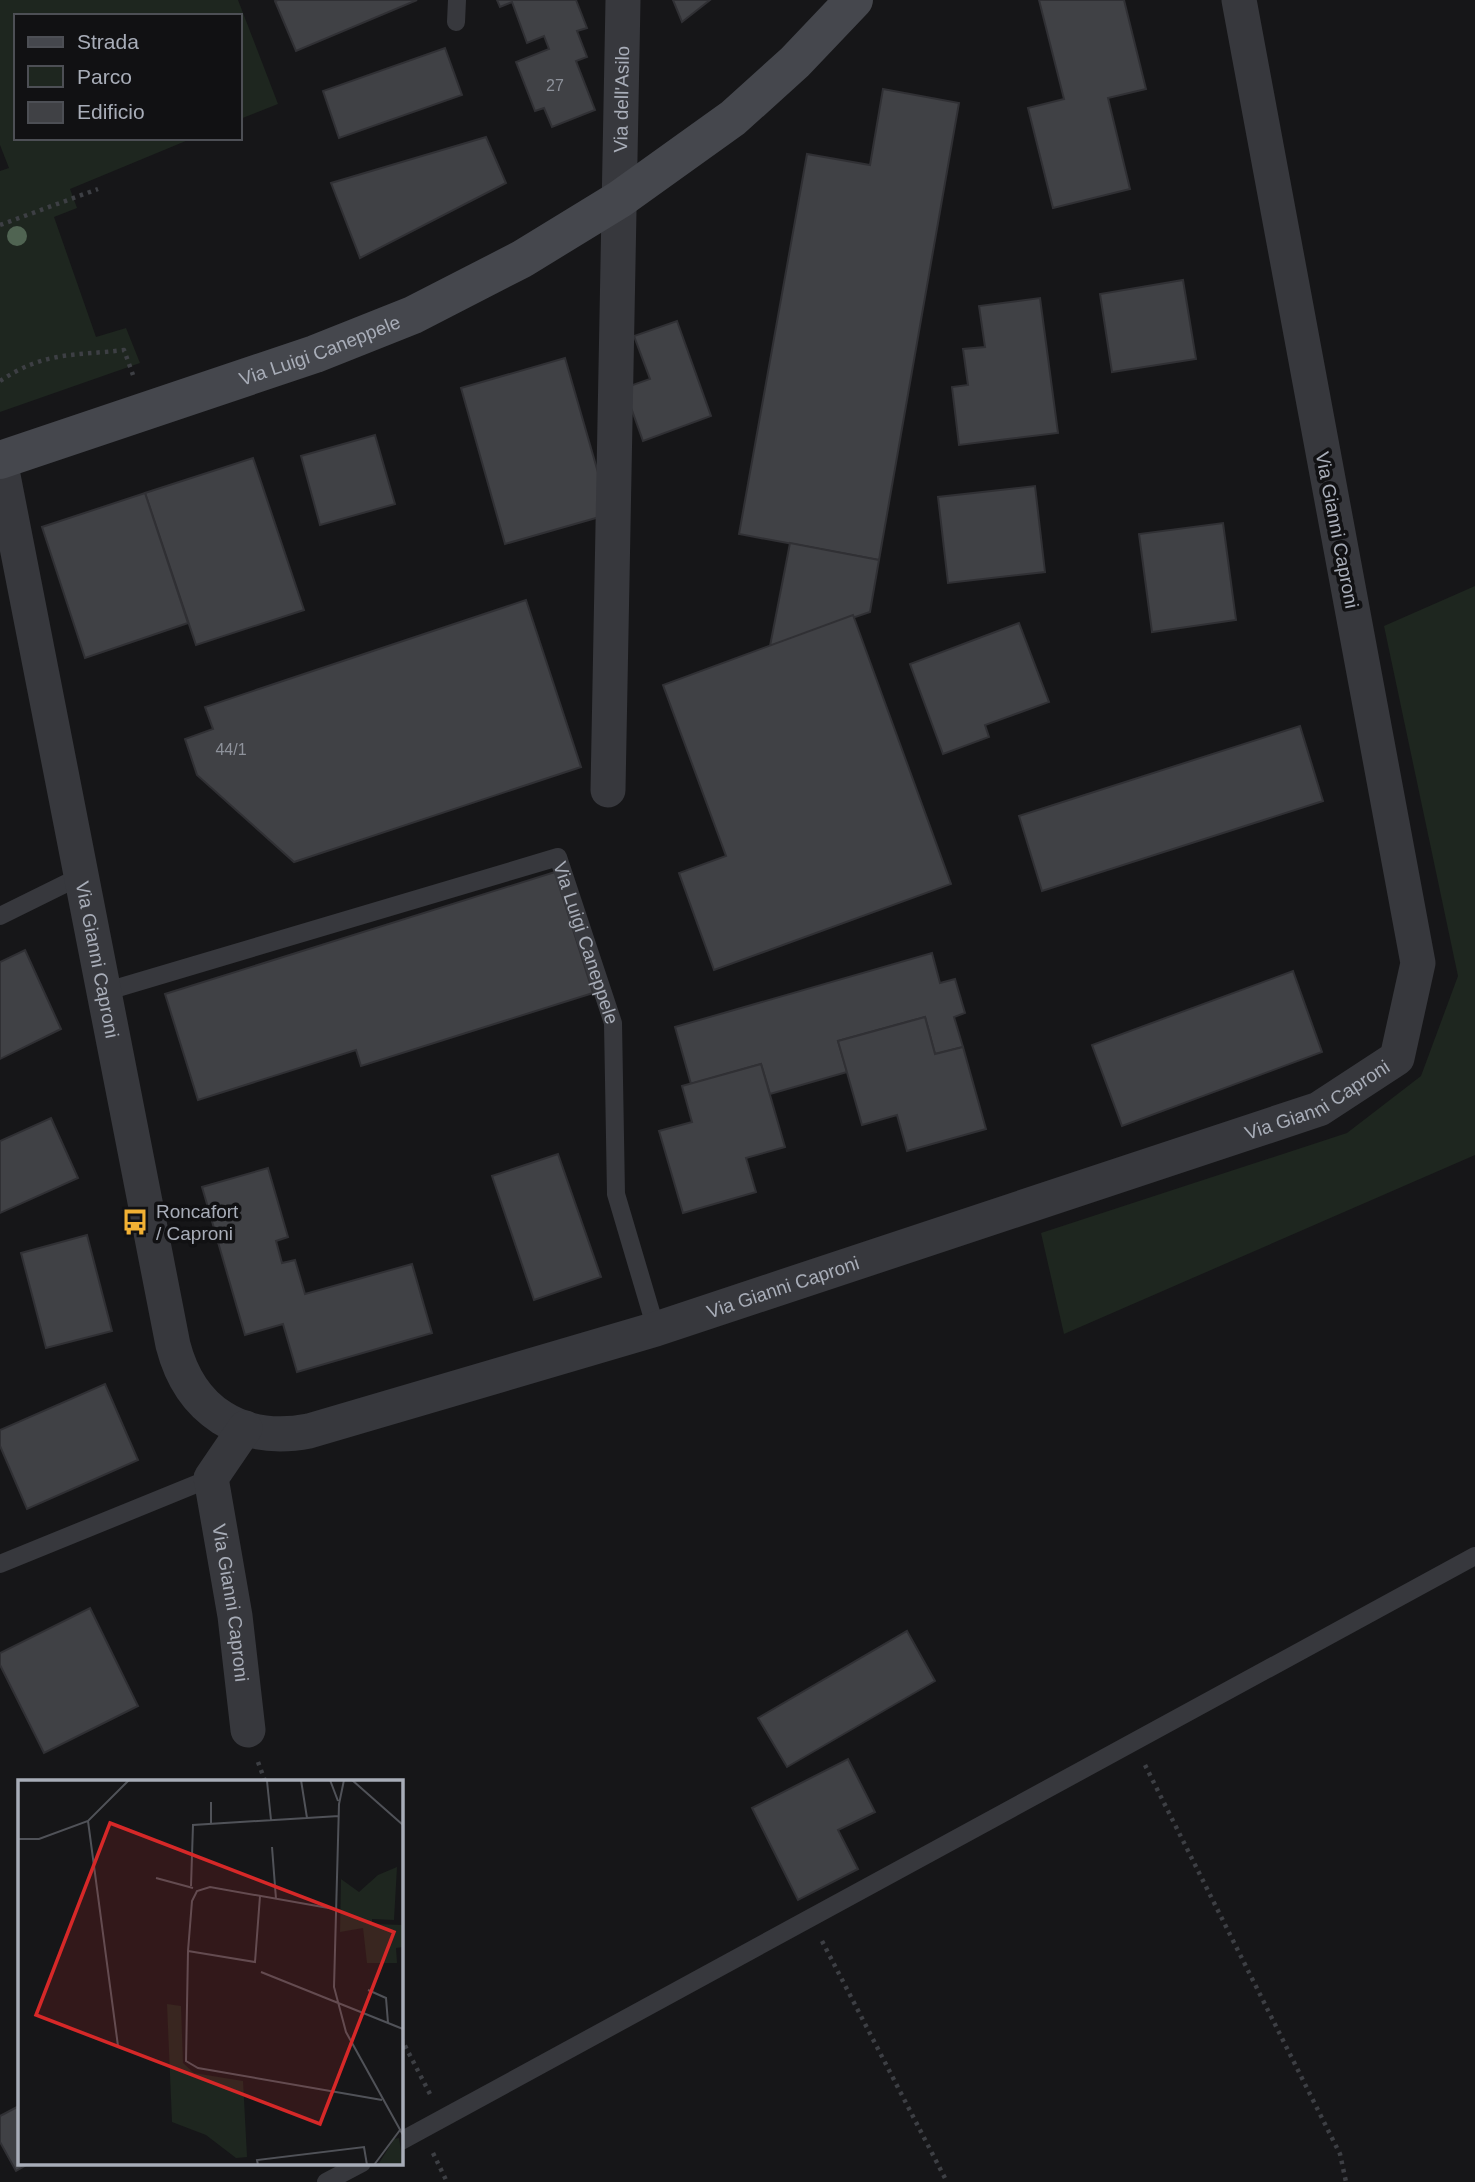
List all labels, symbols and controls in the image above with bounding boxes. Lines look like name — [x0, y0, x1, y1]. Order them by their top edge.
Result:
legend — [14, 14, 242, 140]
text: Strada — [77, 30, 139, 53]
street label: Via dell'Asilo — [610, 45, 633, 153]
text: Parco — [77, 65, 132, 88]
house number: 27 — [546, 77, 564, 94]
text: Edificio — [77, 100, 145, 123]
street label: Via Luigi Caneppele — [236, 311, 403, 389]
street label: Via Gianni Caproni — [1312, 450, 1362, 610]
house number: 44/1 — [215, 741, 247, 758]
street label: Via Luigi Caneppele — [550, 859, 623, 1027]
street label: Via Gianni Caproni — [72, 879, 123, 1040]
street label: Via Gianni Caproni — [1242, 1055, 1393, 1143]
place label: Roncafort / Caproni — [156, 1201, 239, 1244]
bus stop icon: Roncafort / Caproni — [120, 1207, 150, 1237]
street label: Via Gianni Caproni — [704, 1252, 862, 1322]
street label: Via Gianni Caproni — [209, 1522, 253, 1683]
inset map — [18, 1780, 402, 2164]

